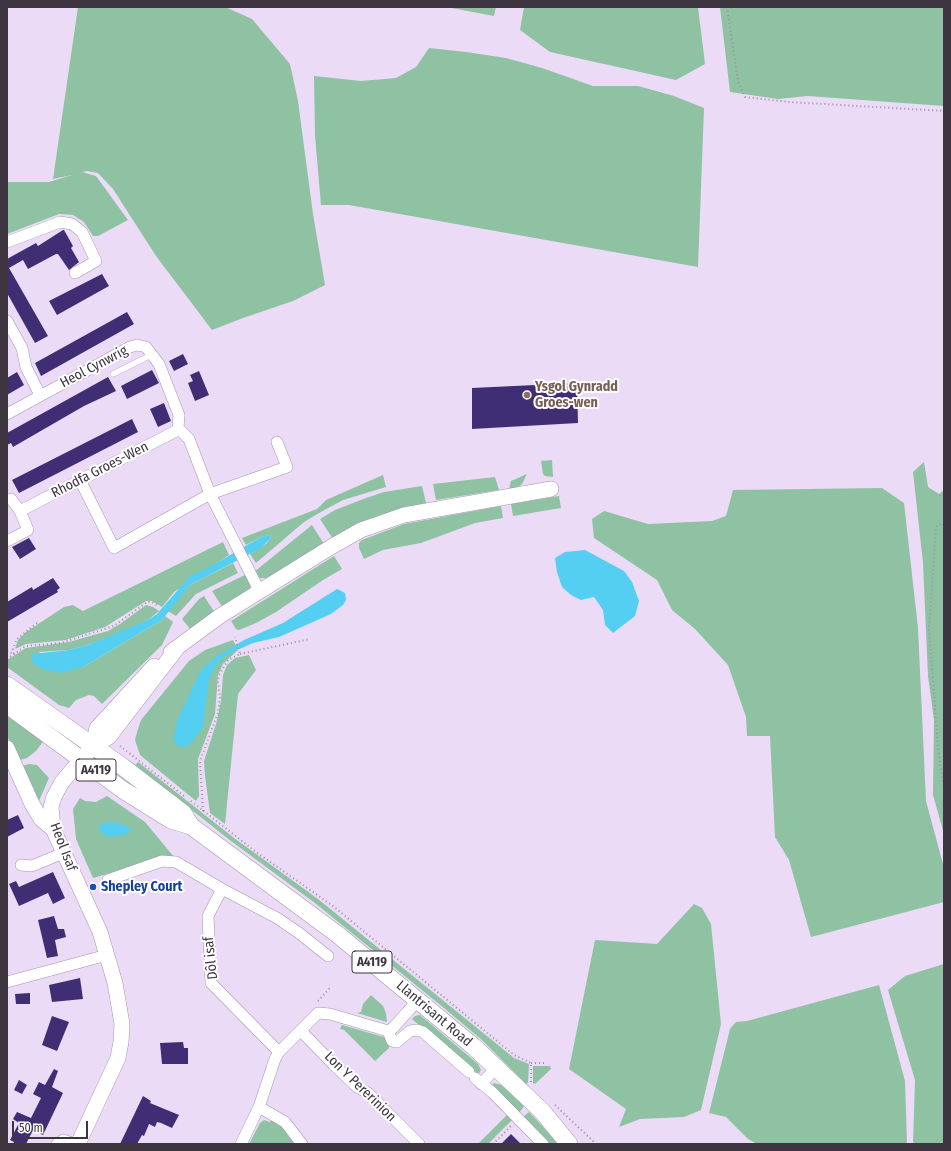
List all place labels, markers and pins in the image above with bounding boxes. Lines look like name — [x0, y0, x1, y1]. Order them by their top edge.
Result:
place label: Ysgol Gynradd Groes-wen — [535, 379, 618, 412]
marker: Ysgol Gynradd Groes-wen — [522, 390, 532, 400]
place label: Shepley Court — [101, 879, 182, 895]
marker: Shepley Court — [88, 882, 98, 892]

